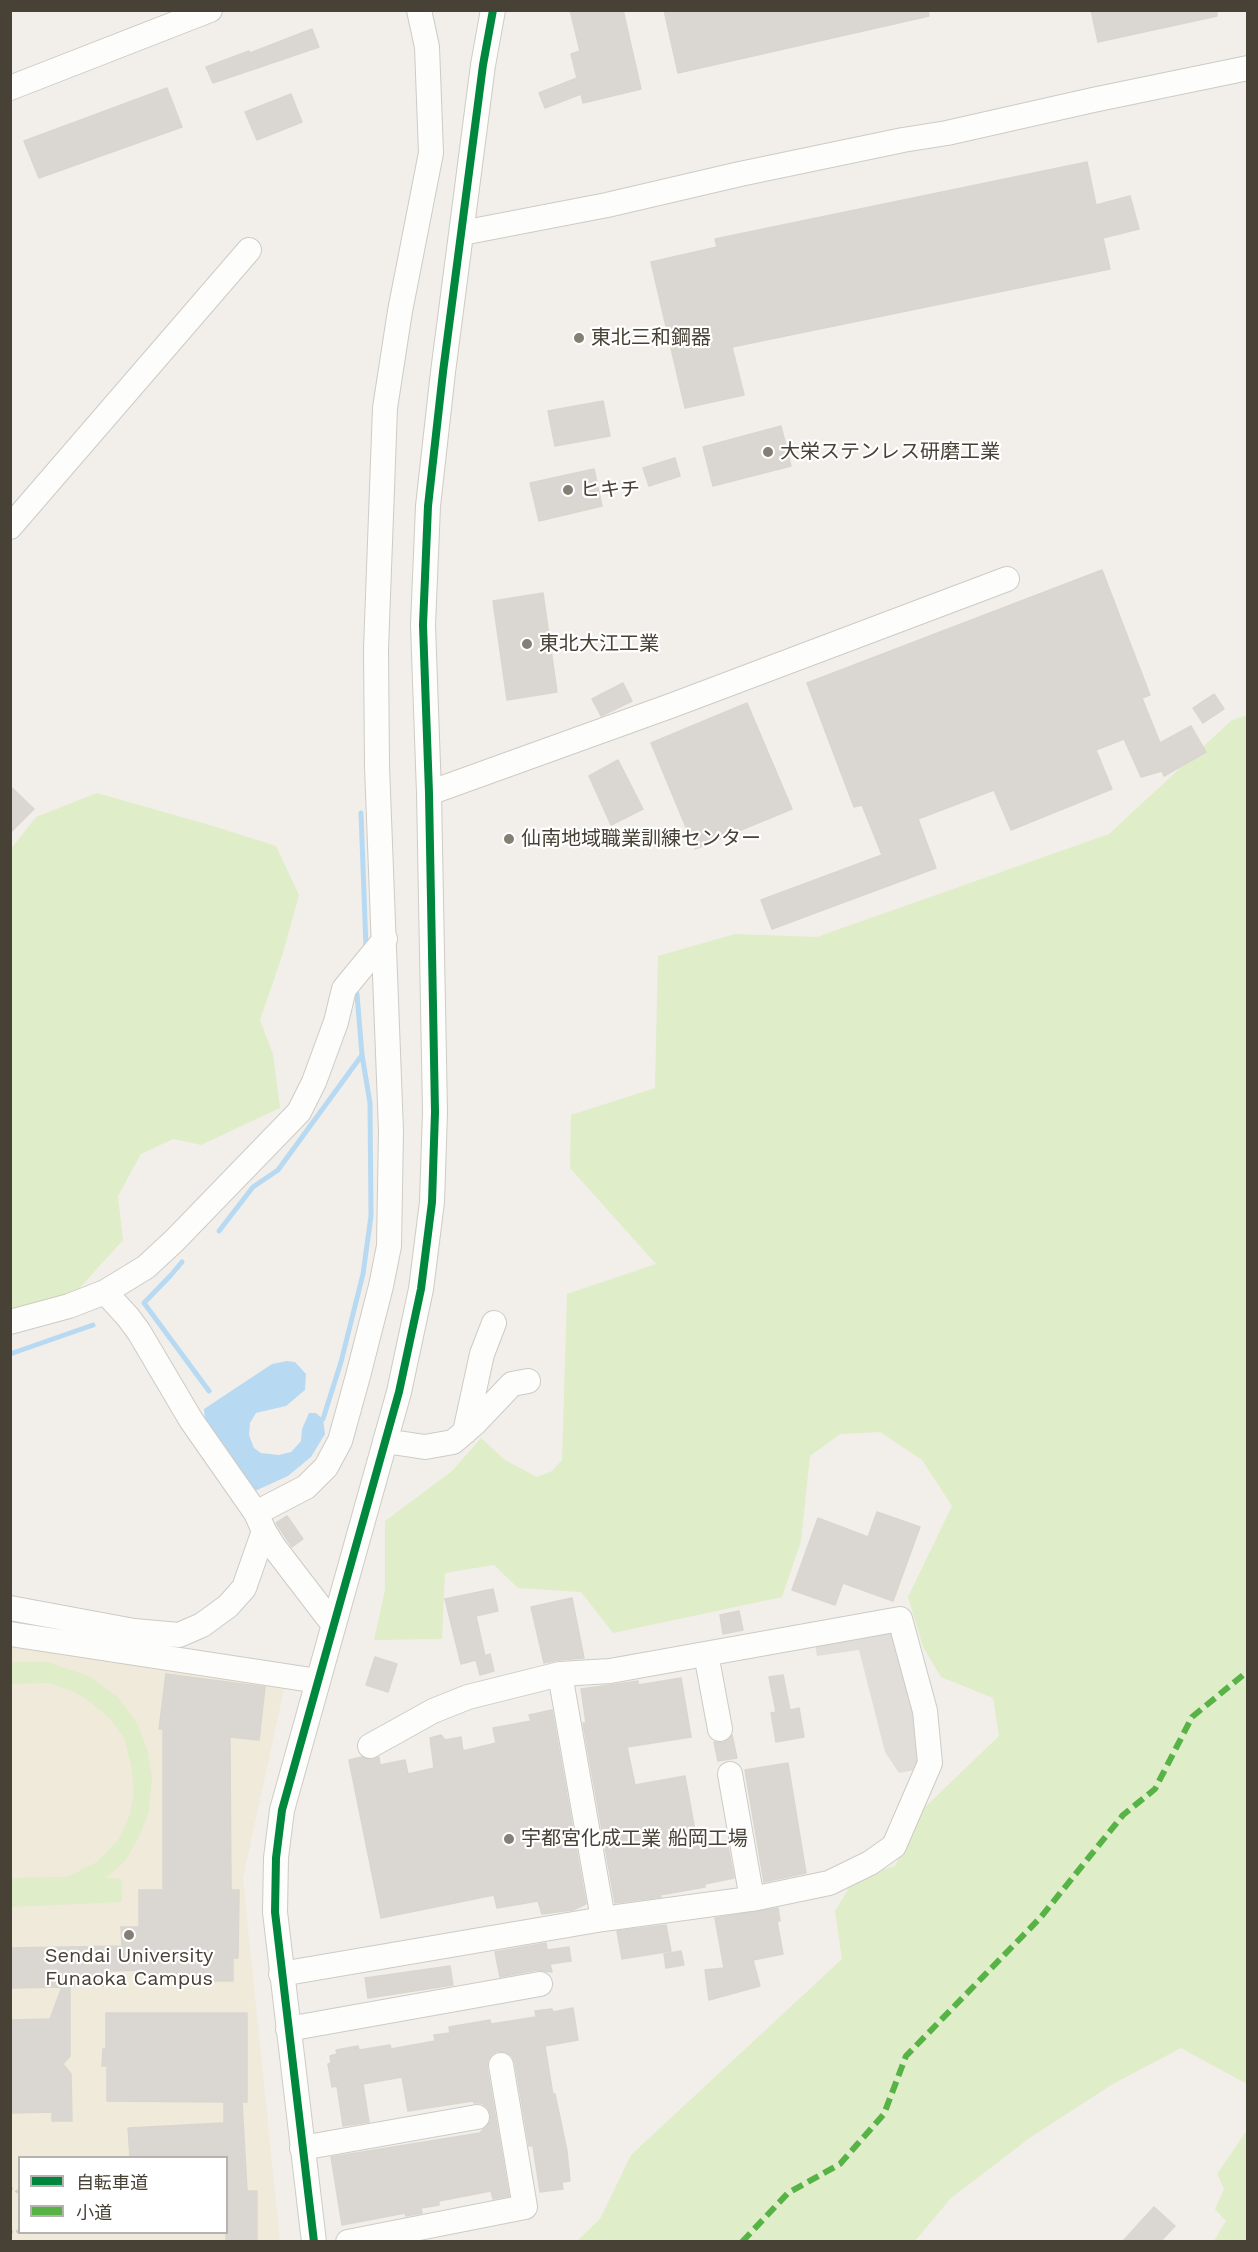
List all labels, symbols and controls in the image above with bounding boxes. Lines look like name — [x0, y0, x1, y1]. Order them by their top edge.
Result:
place label: 東北三和鋼器 — [591, 326, 711, 350]
marker: 東北三和鋼器 — [572, 331, 586, 345]
place label: 大栄ステンレス研磨工業 — [780, 440, 1000, 464]
marker: 大栄ステンレス研磨工業 — [761, 445, 775, 459]
place label: ヒキチ — [580, 478, 640, 502]
marker: ヒキチ — [561, 483, 575, 497]
place label: 東北大江工業 — [539, 632, 659, 656]
marker: 東北大江工業 — [520, 637, 534, 651]
place label: 仙南地域職業訓練センター — [521, 827, 761, 851]
marker: 仙南地域職業訓練センター — [502, 832, 516, 846]
place label: 宇都宮化成工業 船岡工場 — [521, 1827, 748, 1851]
marker: 宇都宮化成工業 船岡工場 — [502, 1832, 516, 1846]
marker: Sendai University Funaoka Campus — [122, 1928, 136, 1942]
place label: Sendai University Funaoka Campus — [45, 1944, 213, 1991]
legend — [18, 2156, 228, 2234]
text: 自転車道 — [76, 2172, 148, 2193]
text: 小道 — [76, 2202, 112, 2223]

